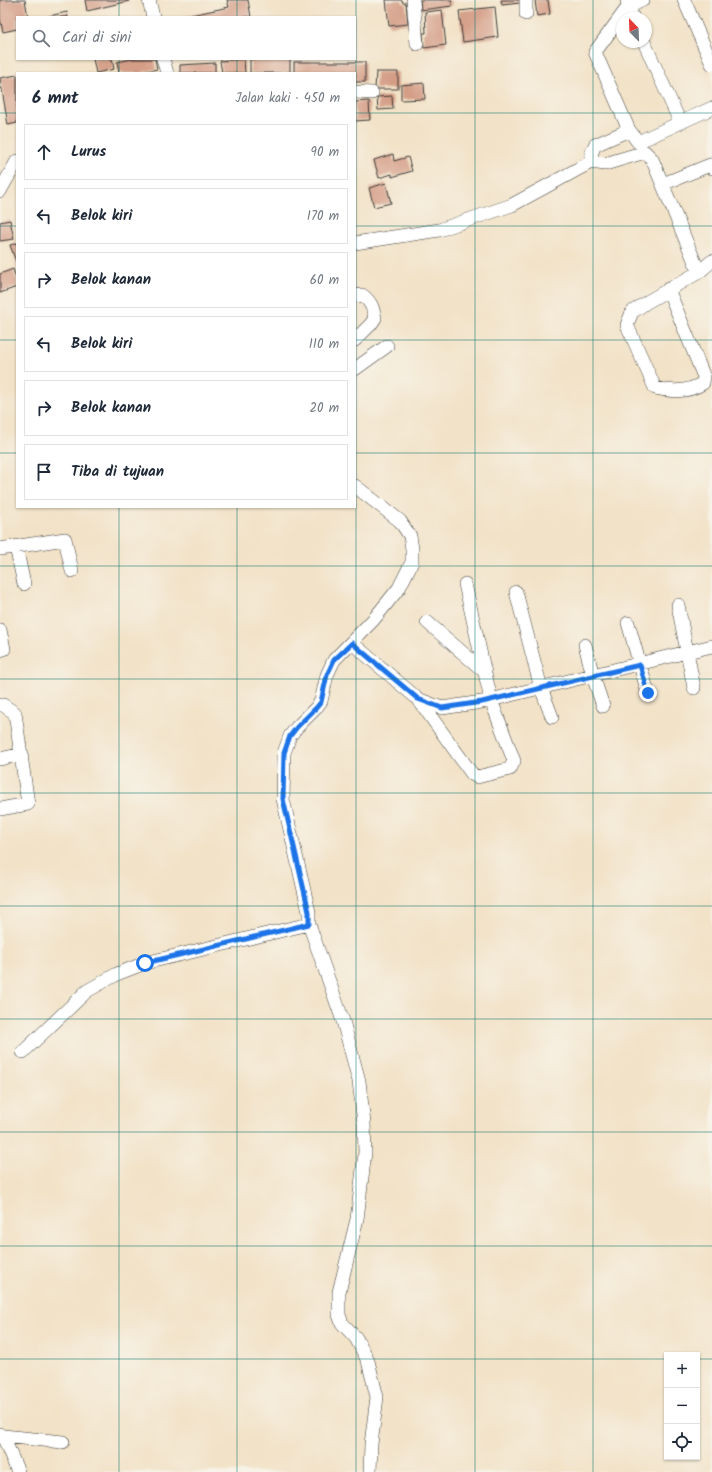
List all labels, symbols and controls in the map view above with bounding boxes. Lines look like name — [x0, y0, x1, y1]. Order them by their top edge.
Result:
north arrow — [616, 12, 652, 48]
search box — [16, 16, 356, 60]
text: Cari di sini — [62, 26, 131, 50]
icon: search — [30, 27, 52, 49]
text: 6 mnt — [32, 85, 79, 112]
text: Jalan kaki · 450 m — [235, 88, 340, 109]
text: Lurus — [71, 140, 106, 164]
icon: ahead — [33, 141, 55, 163]
text: 90 m — [311, 142, 339, 163]
text: Belok kiri — [71, 204, 132, 228]
icon: left — [33, 205, 55, 227]
text: 170 m — [307, 206, 339, 227]
text: Belok kanan — [71, 268, 151, 292]
icon: right — [33, 269, 55, 291]
text: 60 m — [310, 270, 339, 291]
text: Belok kiri — [71, 332, 132, 356]
icon: left — [33, 333, 55, 355]
text: 110 m — [309, 334, 339, 355]
text: Belok kanan — [71, 396, 151, 420]
icon: right — [33, 397, 55, 419]
text: 20 m — [309, 398, 339, 419]
text: Tiba di tujuan — [71, 460, 164, 484]
icon: arrive — [33, 461, 55, 483]
route end — [639, 684, 657, 702]
route start — [136, 954, 154, 972]
map controls — [664, 1352, 700, 1460]
button: + — [664, 1352, 700, 1388]
button: − — [664, 1388, 700, 1424]
button: locate — [664, 1424, 700, 1460]

